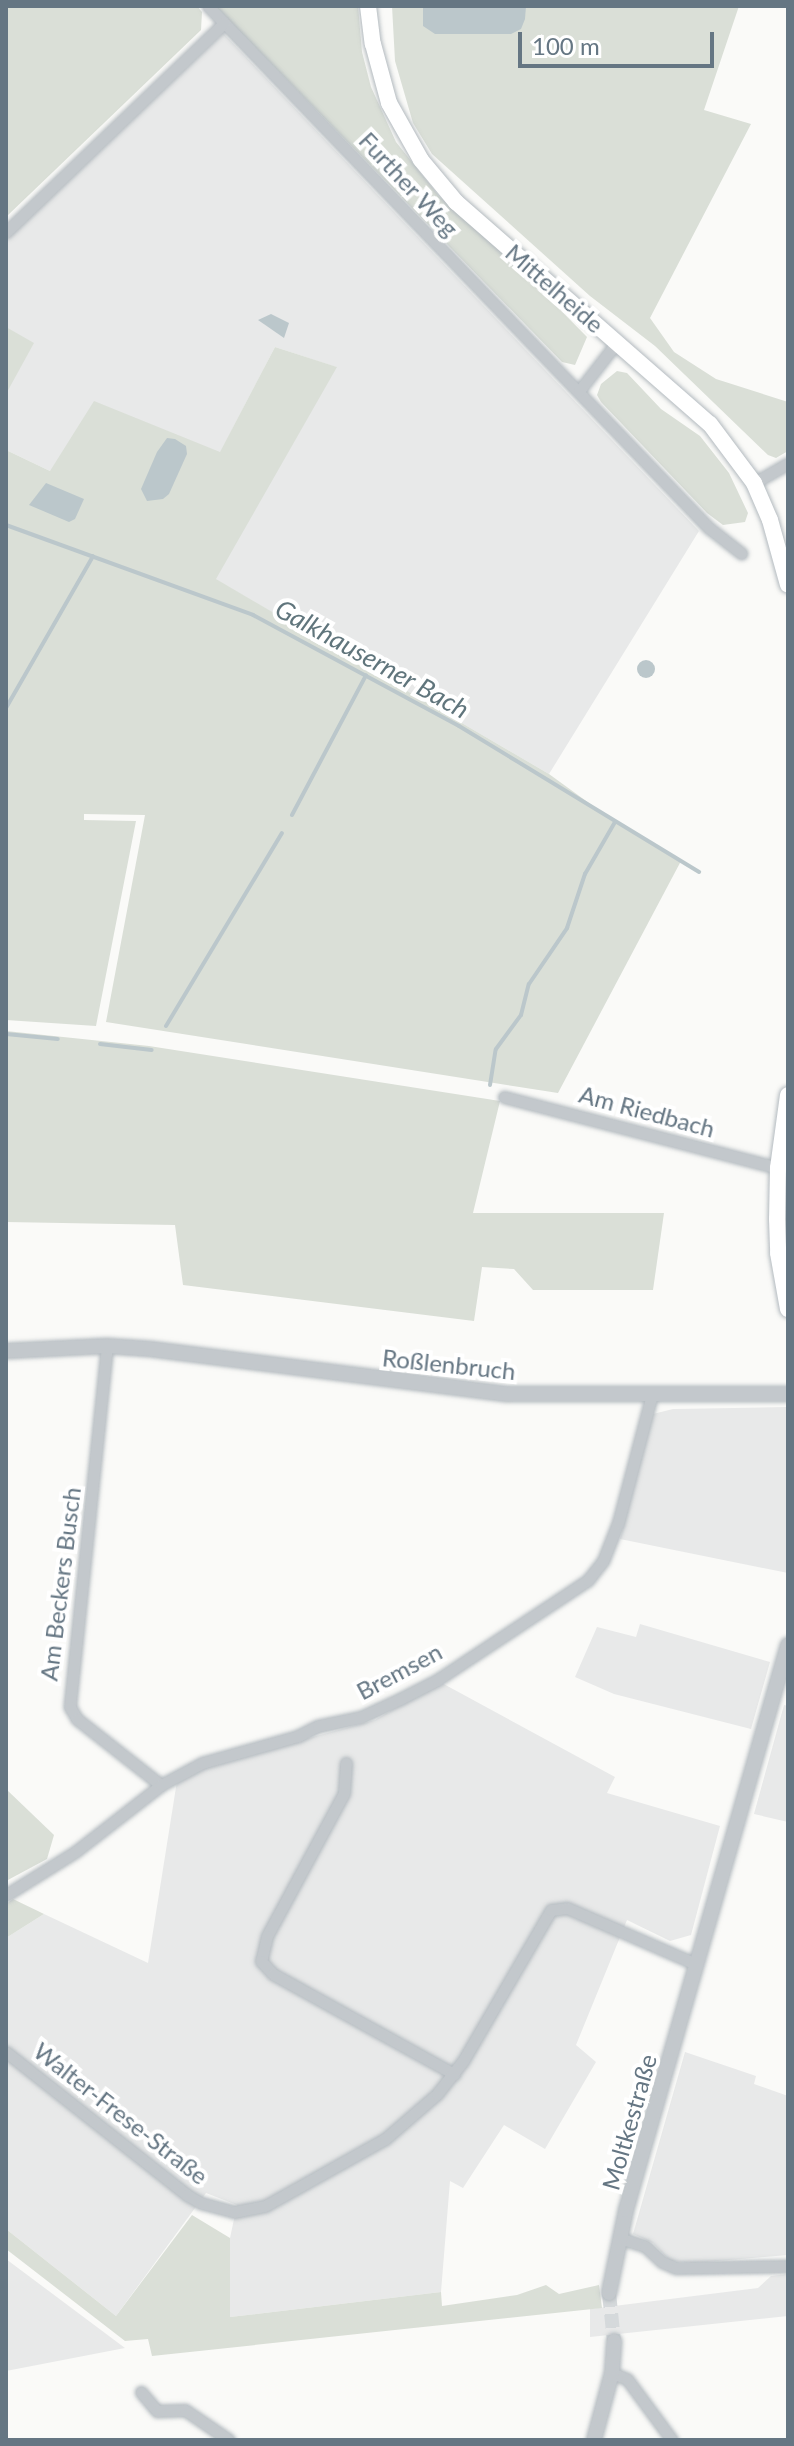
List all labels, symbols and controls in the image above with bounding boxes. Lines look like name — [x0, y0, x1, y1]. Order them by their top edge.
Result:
scale bar — [522, 16, 718, 66]
text: 100 m — [532, 31, 600, 60]
street label: Further Weg — [353, 126, 465, 242]
street label: Mittelheide — [500, 238, 610, 338]
water label: Galkhauserner Bach — [270, 593, 474, 725]
street label: Am Riedbach — [576, 1079, 718, 1143]
street label: Roßlenbruch — [381, 1343, 517, 1385]
street label: Am Beckers Busch — [34, 1486, 86, 1682]
street label: Bremsen — [351, 1637, 447, 1705]
street label: Walter-Frese-Straße — [28, 2036, 214, 2190]
street label: Moltkestraße — [596, 2051, 662, 2193]

